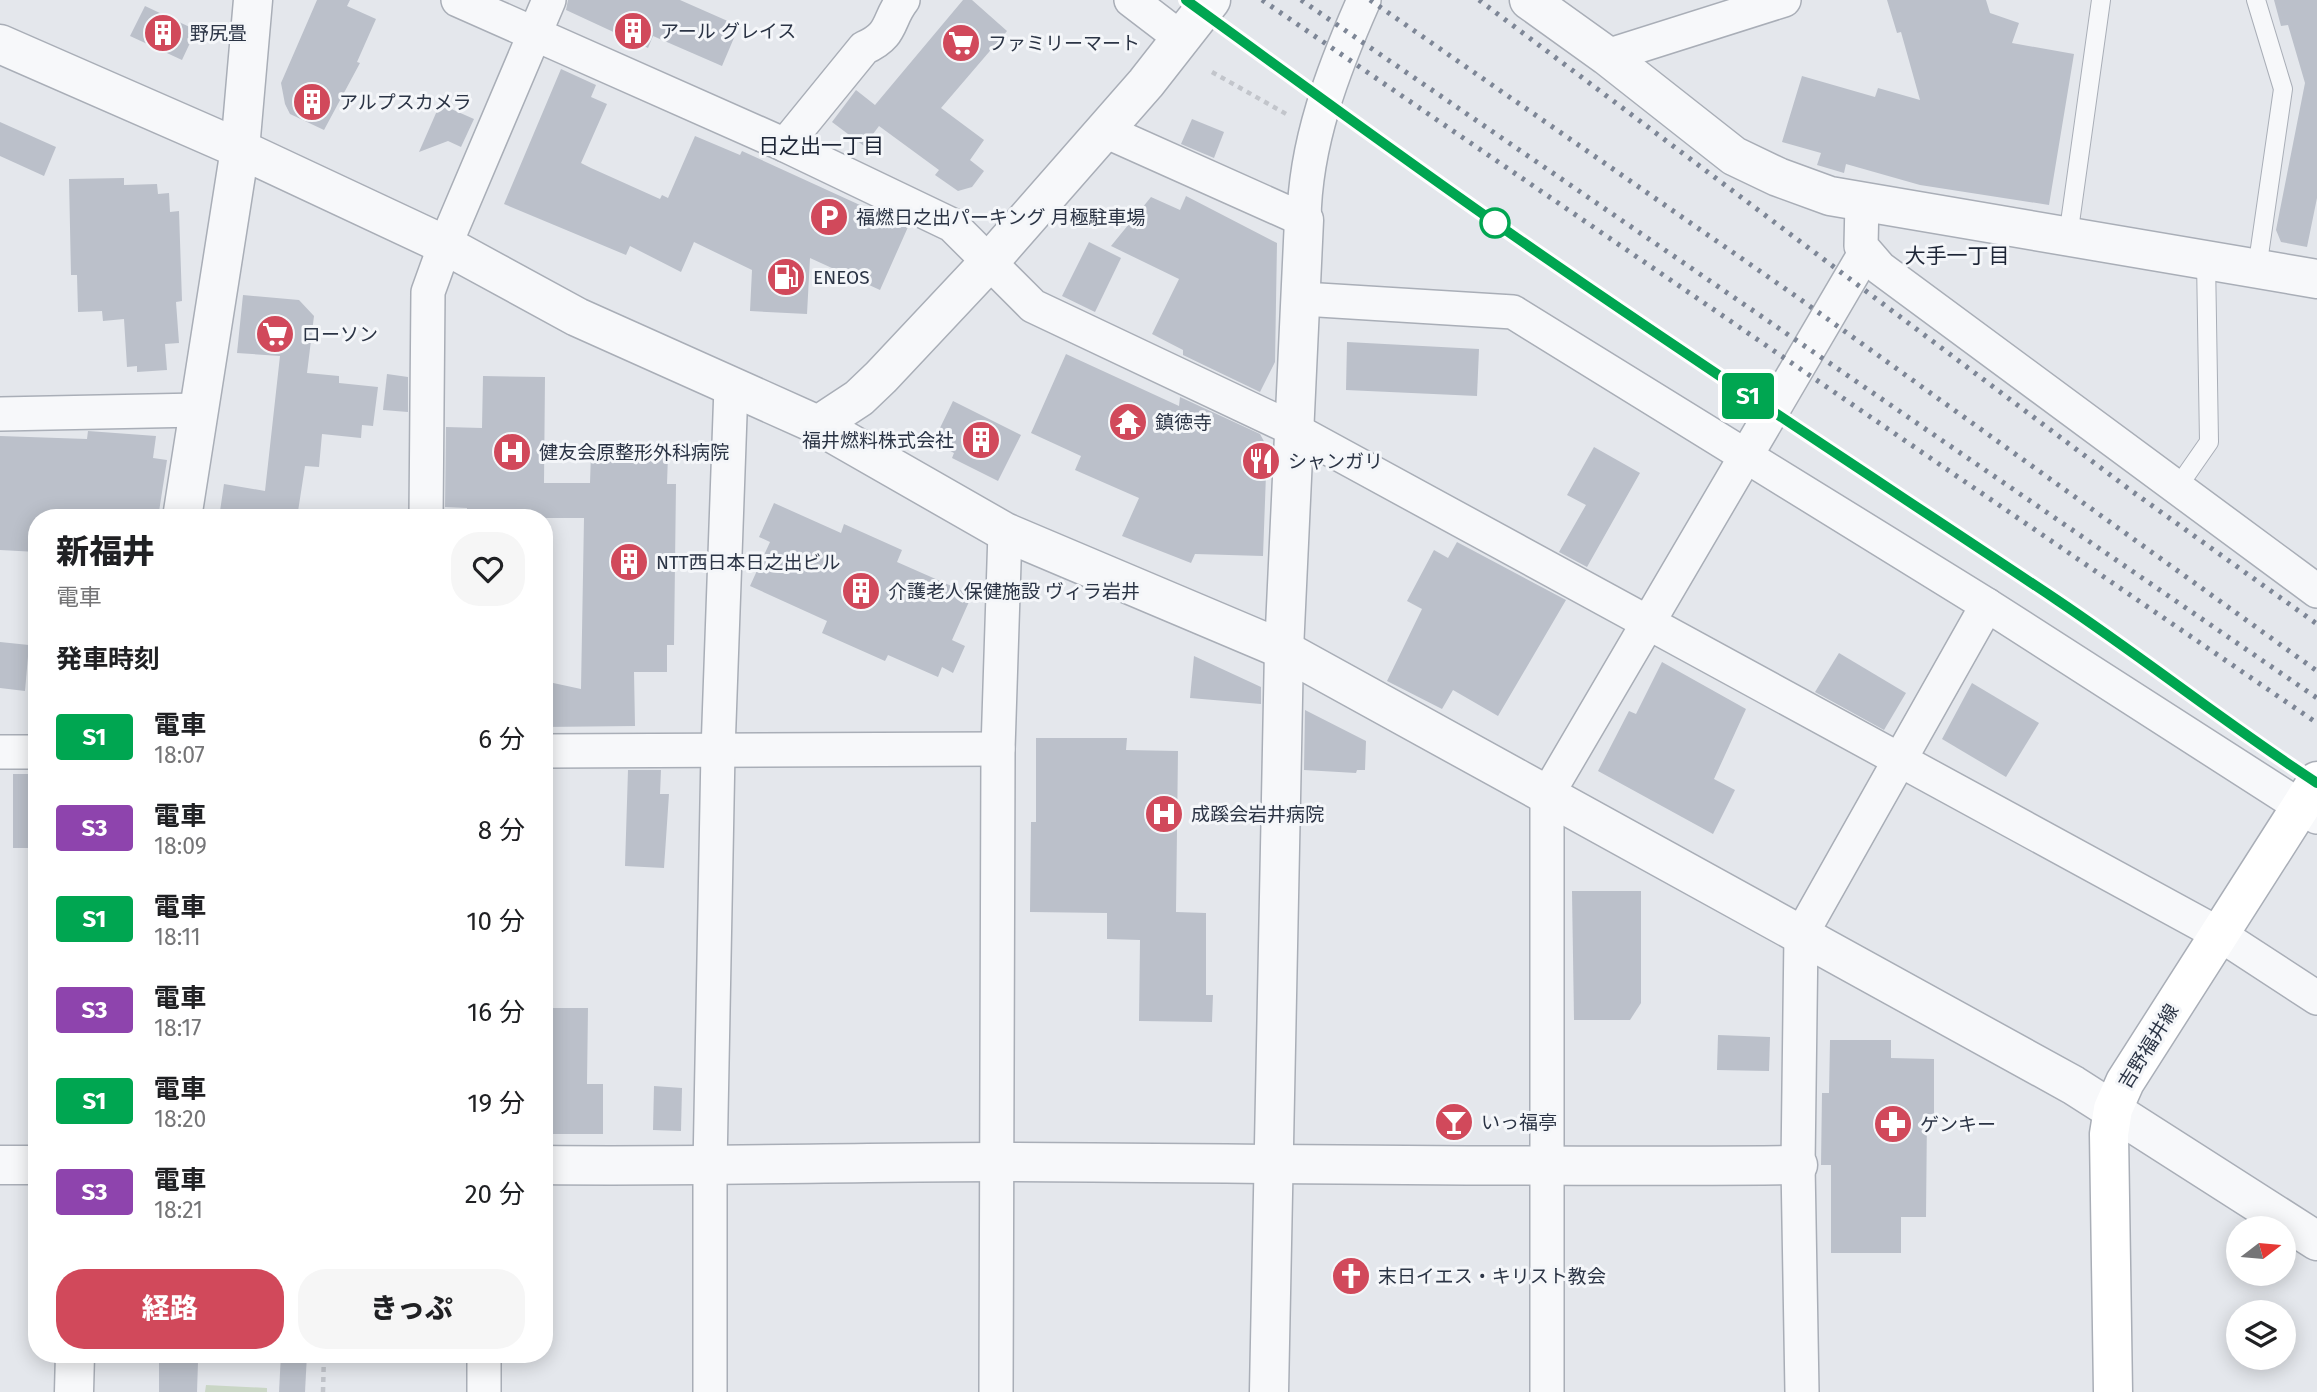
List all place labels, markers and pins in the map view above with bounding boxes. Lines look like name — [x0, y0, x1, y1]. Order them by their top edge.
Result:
building icon: アール グレイス — [612, 10, 654, 52]
building icon: 野尻畳 — [142, 12, 184, 54]
place label: アール グレイス — [660, 20, 796, 43]
place label: 野尻畳 — [190, 22, 247, 45]
supermarket icon: ファミリーマート — [940, 22, 982, 64]
place label: ファミリーマート — [988, 32, 1140, 55]
building icon: アルプスカメラ — [291, 81, 333, 123]
place label: アルプスカメラ — [339, 91, 472, 114]
parking icon: 福燃日之出パーキング 月極駐車場 — [808, 196, 850, 238]
place label: 福燃日之出パーキング 月極駐車場 — [856, 206, 1145, 229]
unlabelled marker — [1480, 208, 1510, 238]
fuel station icon: ENEOS — [765, 256, 807, 298]
place label: ENEOS — [813, 266, 870, 289]
supermarket icon: ローソン — [254, 313, 296, 355]
place label: ローソン — [302, 323, 378, 346]
temple icon: 鎮徳寺 — [1107, 401, 1149, 443]
place label: 鎮徳寺 — [1155, 411, 1212, 434]
building icon: 福井燃料株式会社 — [960, 419, 1002, 461]
place label: 福井燃料株式会社 — [802, 429, 954, 452]
hospital icon: 健友会原整形外科病院 — [491, 431, 533, 473]
restaurant icon: シャンガリ — [1240, 440, 1282, 482]
place label: 健友会原整形外科病院 — [539, 441, 729, 464]
place label: シャンガリ — [1288, 450, 1383, 473]
building icon: NTT西日本日之出ビル — [608, 541, 650, 583]
place label: NTT西日本日之出ビル — [656, 551, 841, 574]
building icon: 介護老人保健施設 ヴィラ岩井 — [840, 570, 882, 612]
place label: 介護老人保健施設 ヴィラ岩井 — [888, 580, 1140, 603]
hospital icon: 成蹊会岩井病院 — [1143, 793, 1185, 835]
place label: 成蹊会岩井病院 — [1191, 803, 1324, 826]
bar icon: いっ福亭 — [1433, 1101, 1475, 1143]
pharmacy icon: ゲンキー — [1872, 1103, 1914, 1145]
place label: いっ福亭 — [1481, 1111, 1557, 1134]
place label: ゲンキー — [1920, 1113, 1996, 1136]
church icon: 末日イエス・キリスト教会 — [1330, 1255, 1372, 1297]
place label: 末日イエス・キリスト教会 — [1378, 1265, 1606, 1288]

